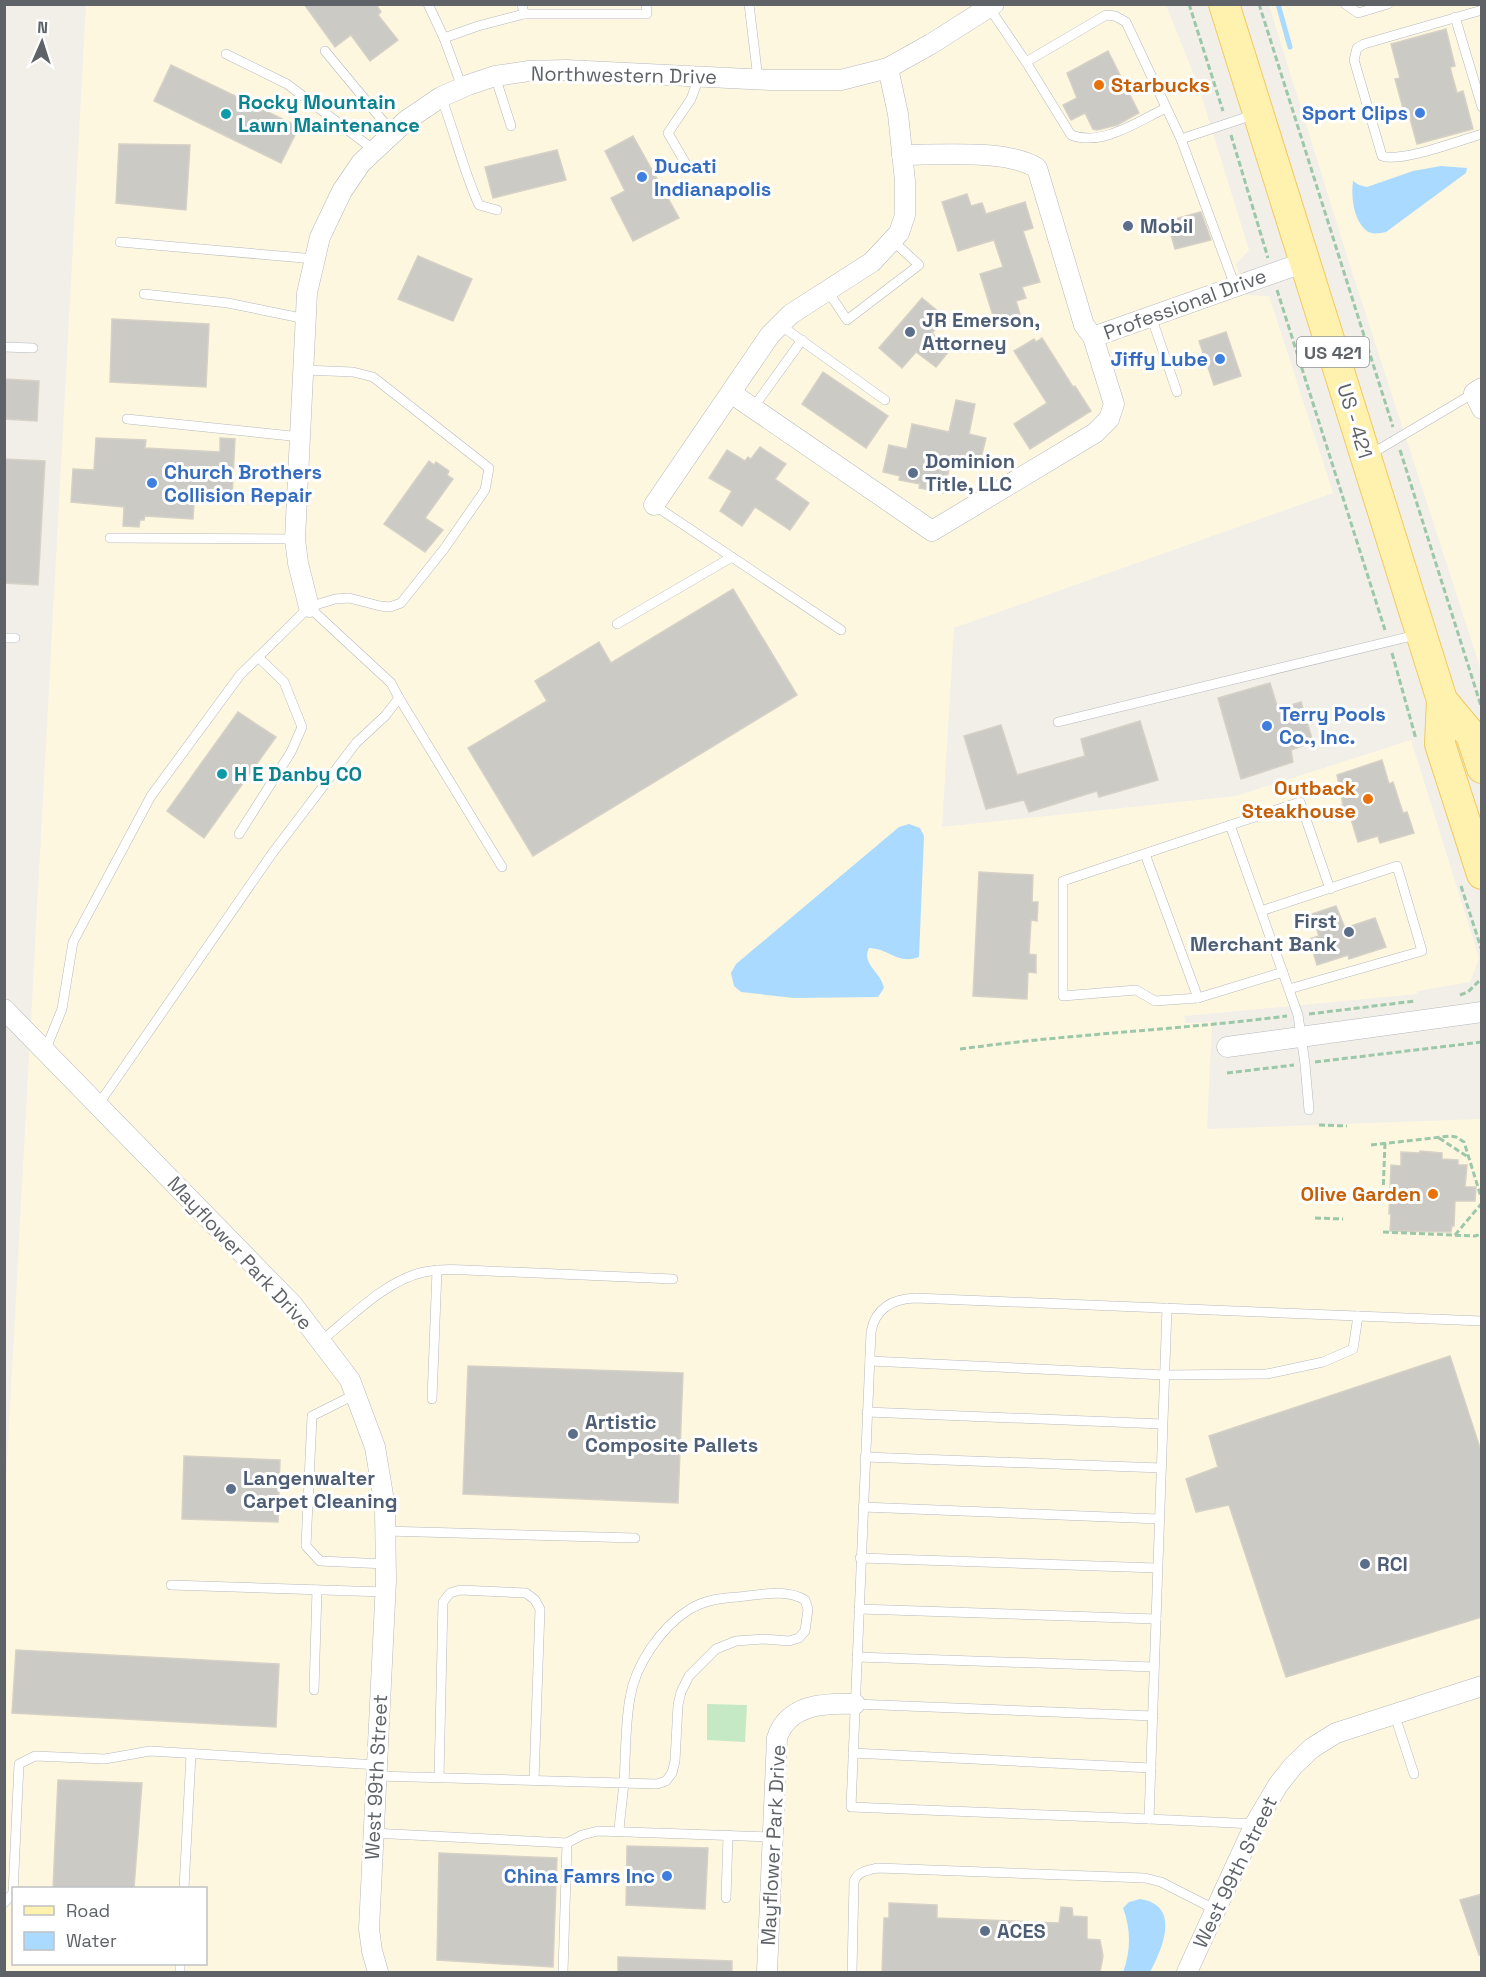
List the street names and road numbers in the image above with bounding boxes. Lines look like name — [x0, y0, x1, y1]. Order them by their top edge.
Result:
street label: Northwestern Drive — [531, 60, 717, 90]
street label: Professional Drive — [1100, 262, 1270, 346]
road number: US 421 — [1297, 337, 1369, 367]
street label: US - 421 — [1331, 381, 1379, 461]
street label: Mayflower Park Drive — [162, 1171, 318, 1335]
street label: West 99th Street — [359, 1693, 393, 1861]
street label: Mayflower Park Drive — [755, 1744, 791, 1946]
street label: West 99th Street — [1187, 1792, 1283, 1952]

